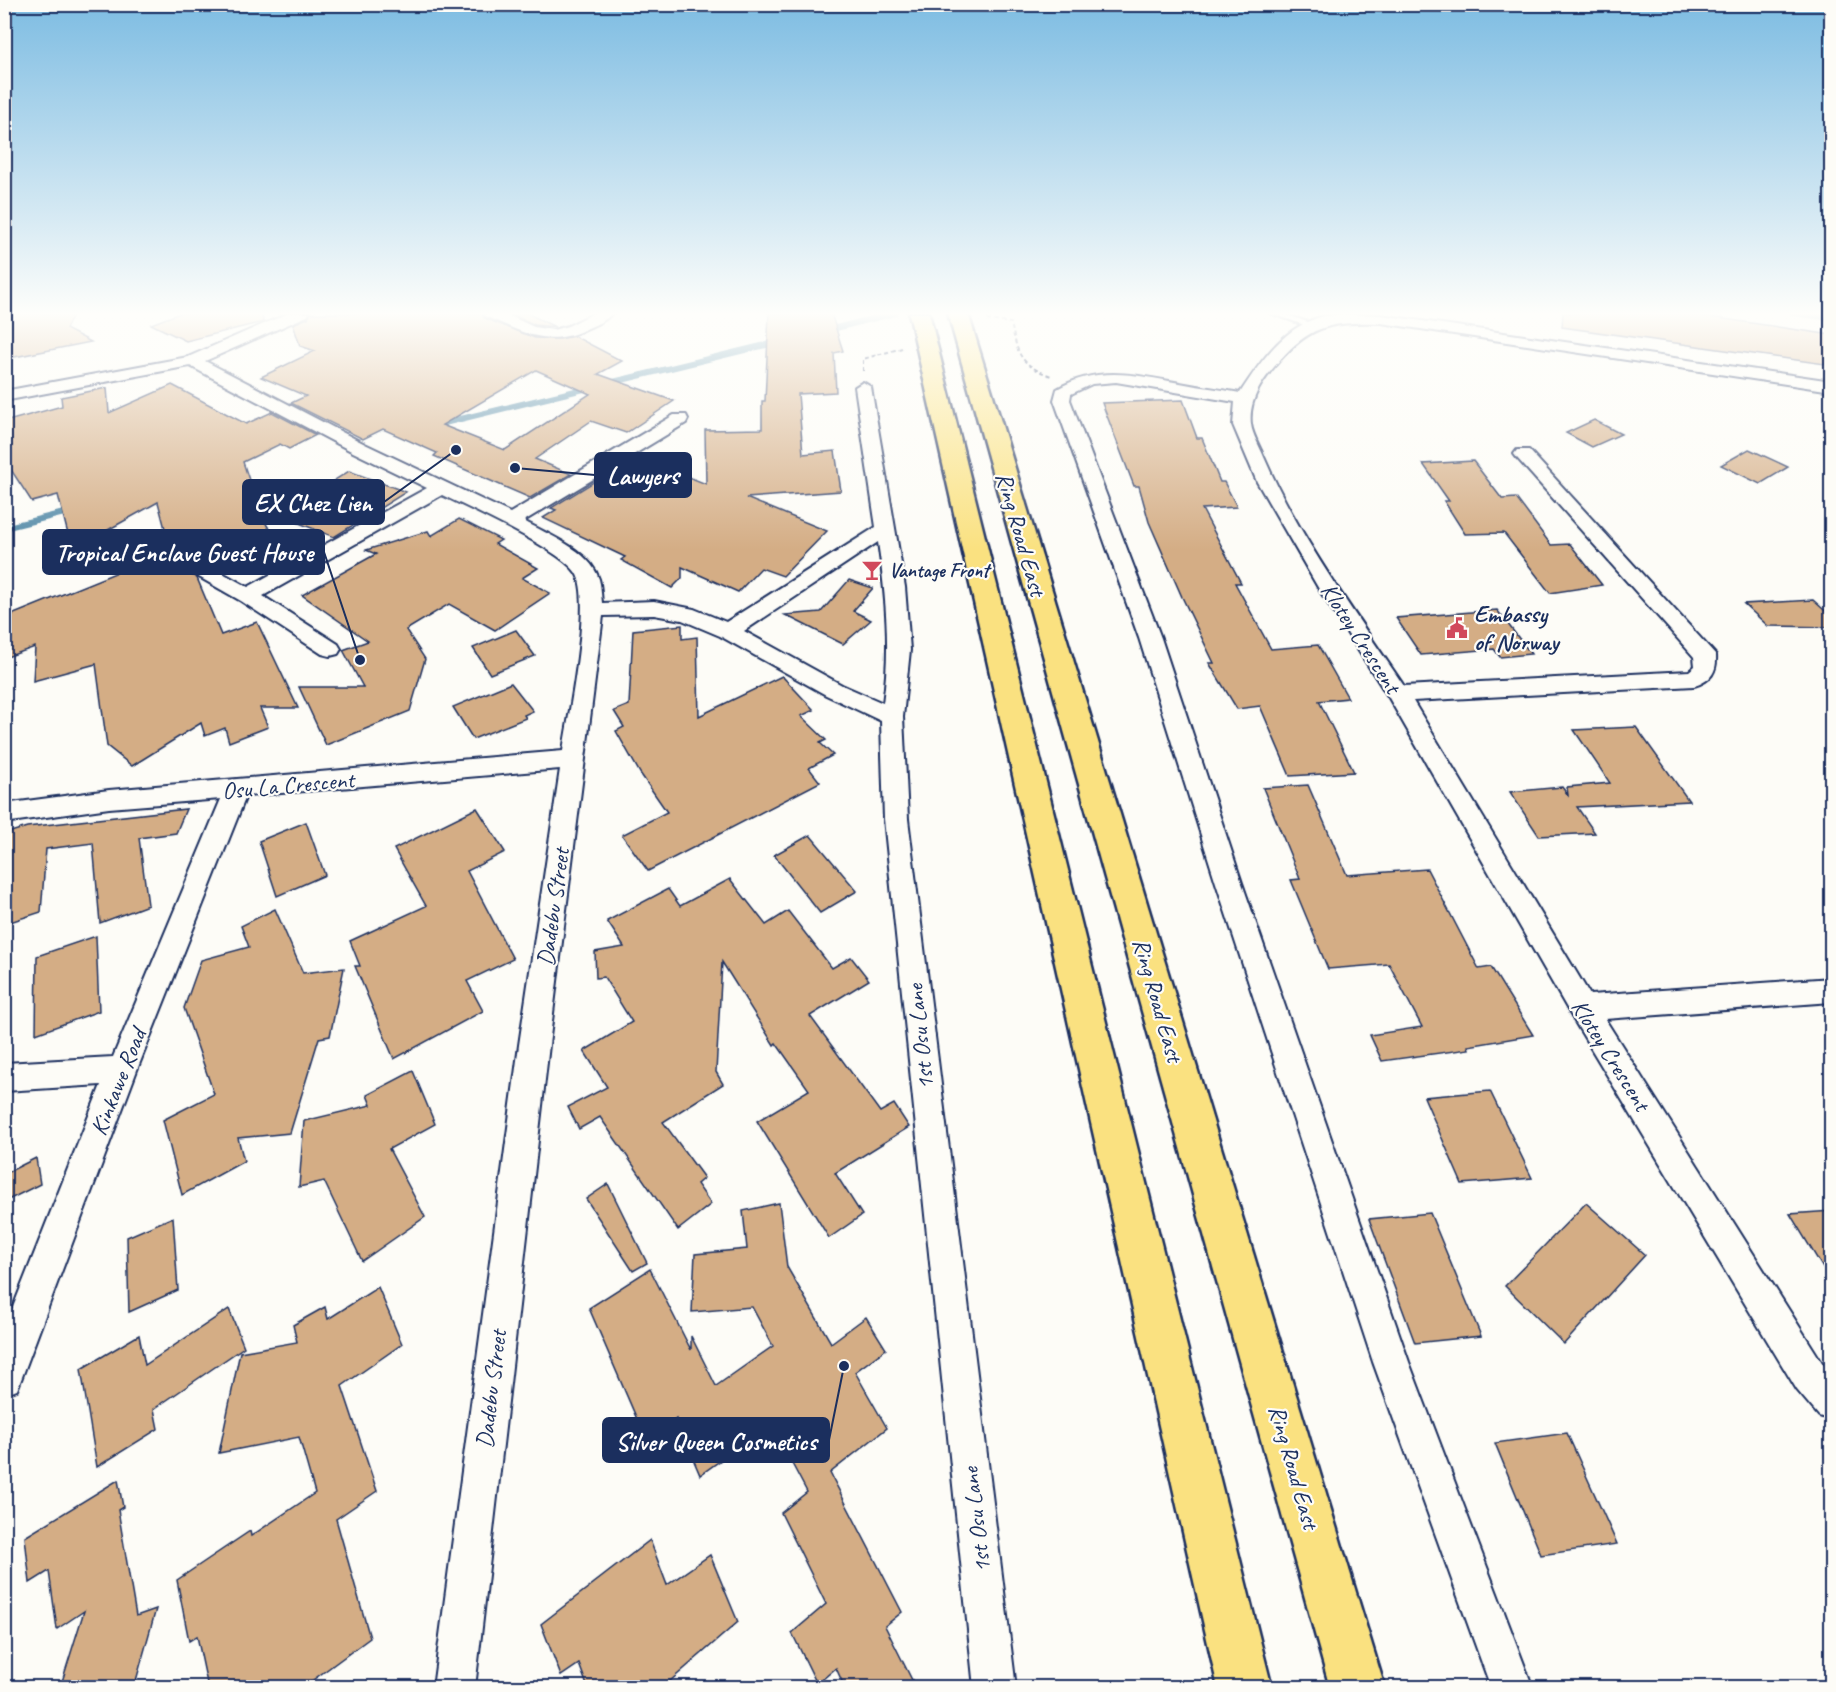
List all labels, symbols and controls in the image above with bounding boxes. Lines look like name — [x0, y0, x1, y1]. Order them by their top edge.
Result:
callout: Lawyers — [595, 453, 691, 497]
text: Lawyers — [607, 459, 682, 492]
street label: Ring Road East — [989, 469, 1054, 601]
callout: EX Chez Lien — [243, 480, 384, 524]
text: EX Chez Lien — [254, 486, 374, 519]
callout: Tropical Enclave Guest House — [43, 530, 324, 574]
text: Tropical Enclave Guest House — [55, 536, 315, 569]
bar icon: Vantage Front — [860, 558, 884, 582]
place label: Vantage Front — [889, 558, 992, 583]
street label: Klotey Crescent — [1314, 577, 1409, 701]
place label: Embassy of Norway — [1474, 599, 1561, 657]
public building icon: Embassy of Norway — [1445, 616, 1469, 640]
street label: Osu La Crescent — [221, 764, 357, 806]
street label: Dadebu Street — [530, 844, 576, 968]
street label: Ring Road East — [1126, 935, 1191, 1067]
street label: 1st Osu Lane — [899, 981, 940, 1091]
street label: Klotey Crescent — [1565, 994, 1658, 1118]
street label: Kinkawe Road — [83, 1021, 154, 1140]
street label: Dadebu Street — [469, 1326, 513, 1450]
street label: Ring Road East — [1262, 1402, 1327, 1534]
callout: Silver Queen Cosmetics — [603, 1418, 829, 1462]
text: Silver Queen Cosmetics — [616, 1425, 819, 1458]
street label: 1st Osu Lane — [954, 1463, 997, 1574]

